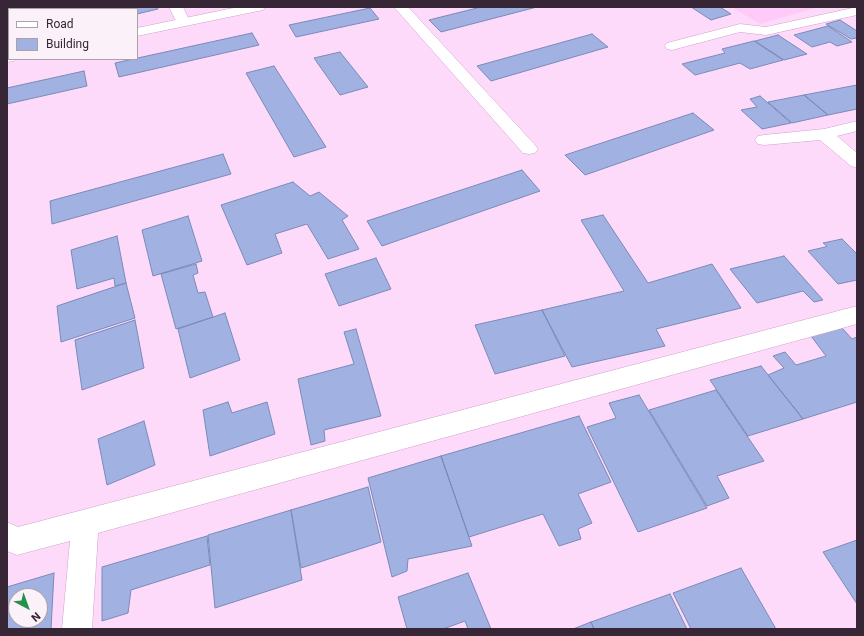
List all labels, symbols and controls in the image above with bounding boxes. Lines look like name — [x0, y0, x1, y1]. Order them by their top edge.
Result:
legend — [8, 8, 138, 60]
text: Road — [46, 17, 74, 31]
text: Building — [46, 37, 89, 51]
north arrow — [8, 588, 48, 628]
text: N — [28, 609, 43, 624]

